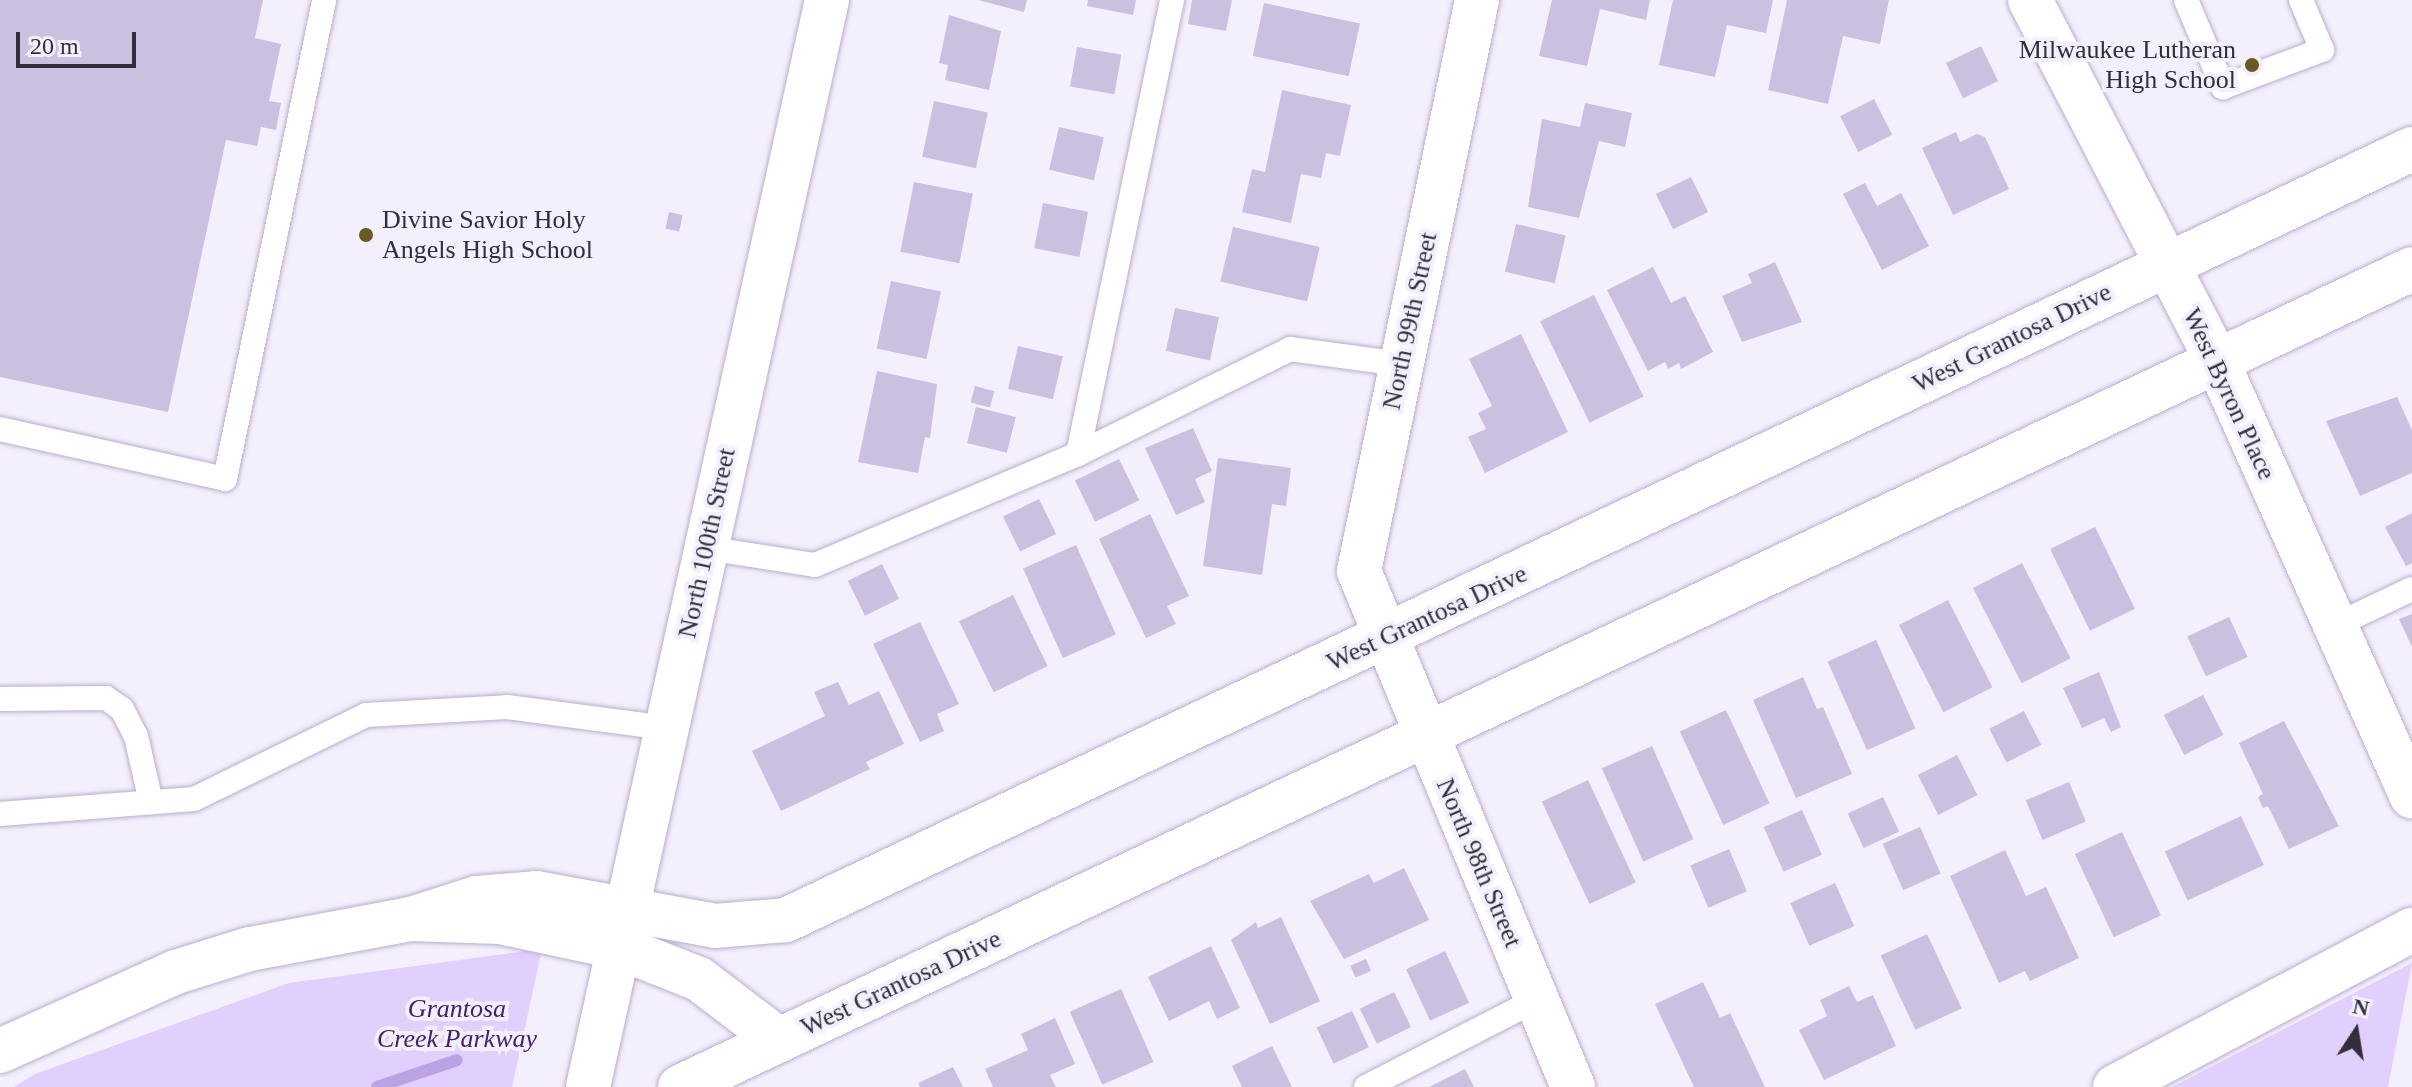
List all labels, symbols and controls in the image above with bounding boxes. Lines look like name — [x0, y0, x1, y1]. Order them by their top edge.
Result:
scale bar — [20, 16, 140, 66]
text: 20 m — [30, 33, 79, 59]
place label: Milwaukee Lutheran High School — [2019, 34, 2236, 96]
marker: Milwaukee Lutheran High School — [2243, 56, 2261, 74]
place label: Divine Savior Holy Angels High School — [382, 204, 593, 266]
marker: Divine Savior Holy Angels High School — [357, 226, 375, 244]
street label: North 99th Street — [1376, 229, 1444, 413]
street label: West Grantosa Drive — [1907, 276, 2117, 400]
street label: West Byron Place — [2176, 303, 2282, 485]
street label: North 100th Street — [672, 445, 742, 641]
street label: West Grantosa Drive — [1322, 558, 1532, 678]
street label: North 98th Street — [1429, 774, 1529, 952]
street label: West Grantosa Drive — [796, 923, 1006, 1043]
north arrow — [2316, 991, 2396, 1071]
park label: Grantosa Creek Parkway — [377, 993, 537, 1054]
text: N — [2351, 993, 2371, 1021]

